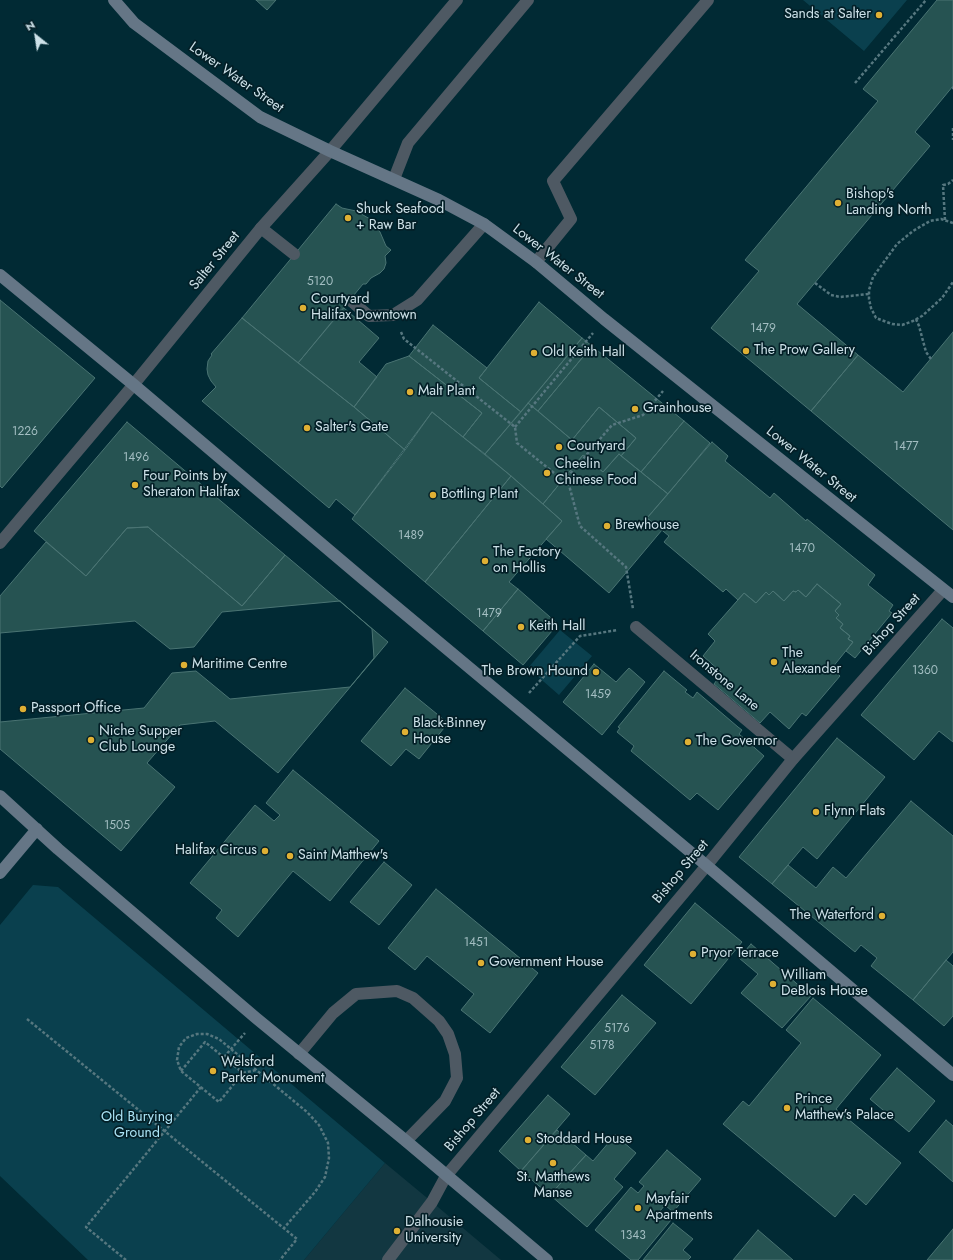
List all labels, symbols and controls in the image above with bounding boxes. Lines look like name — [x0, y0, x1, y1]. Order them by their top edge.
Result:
place label: Sands at Salter — [784, 7, 871, 23]
marker: Sands at Salter — [874, 10, 884, 20]
north arrow — [16, 16, 56, 56]
text: N — [22, 16, 38, 35]
street label: Lower Water Street — [186, 39, 286, 117]
place label: Bishop's Landing North — [846, 187, 932, 220]
marker: Bishop's Landing North — [833, 198, 843, 208]
place label: Shuck Seafood + Raw Bar — [356, 202, 444, 234]
marker: Shuck Seafood + Raw Bar — [343, 213, 353, 223]
street label: Lower Water Street — [509, 221, 607, 303]
street label: Salter Street — [186, 228, 244, 294]
house number: 5120 — [307, 275, 333, 289]
place label: Courtyard Halifax Downtown — [311, 292, 417, 324]
marker: Courtyard Halifax Downtown — [298, 303, 308, 313]
house number: 1479 — [750, 322, 776, 336]
place label: The Prow Gallery — [754, 343, 855, 359]
place label: Old Keith Hall — [542, 345, 625, 361]
marker: The Prow Gallery — [741, 346, 751, 356]
marker: Old Keith Hall — [529, 348, 539, 358]
place label: Malt Plant — [418, 384, 475, 400]
marker: Malt Plant — [405, 387, 415, 397]
place label: Grainhouse — [643, 401, 712, 417]
marker: Grainhouse — [630, 404, 640, 414]
place label: Salter's Gate — [315, 420, 389, 436]
marker: Salter's Gate — [302, 423, 312, 433]
street label: Lower Water Street — [762, 423, 860, 507]
house number: 1226 — [12, 425, 38, 439]
place label: Courtyard — [567, 439, 625, 455]
house number: 1477 — [894, 440, 918, 454]
marker: Courtyard — [554, 442, 564, 452]
house number: 1496 — [123, 451, 149, 465]
place label: Cheelin Chinese Food — [555, 457, 637, 490]
marker: Cheelin Chinese Food — [542, 468, 552, 478]
place label: Four Points by Sheraton Halifax — [143, 469, 240, 502]
marker: Four Points by Sheraton Halifax — [130, 480, 140, 490]
place label: Bottling Plant — [441, 487, 518, 503]
marker: Bottling Plant — [428, 490, 438, 500]
place label: Brewhouse — [615, 518, 679, 534]
marker: Brewhouse — [602, 521, 612, 531]
house number: 1489 — [398, 529, 424, 543]
house number: 1470 — [789, 542, 815, 556]
place label: The Factory on Hollis — [493, 545, 561, 578]
marker: The Factory on Hollis — [480, 556, 490, 566]
street label: Bishop Street — [860, 591, 924, 659]
house number: 1479 — [476, 607, 502, 621]
place label: Keith Hall — [529, 619, 585, 635]
marker: Keith Hall — [516, 622, 526, 632]
place label: The Alexander — [782, 646, 841, 678]
street label: Ironstone Lane — [686, 647, 762, 715]
place label: Maritime Centre — [192, 657, 287, 673]
marker: The Alexander — [769, 657, 779, 667]
marker: Maritime Centre — [179, 660, 189, 670]
place label: The Brown Hound — [481, 664, 588, 680]
house number: 1360 — [912, 664, 938, 678]
marker: The Brown Hound — [591, 667, 601, 677]
house number: 1459 — [585, 688, 611, 702]
place label: Passport Office — [31, 701, 121, 717]
marker: Passport Office — [18, 704, 28, 714]
place label: Black-Binney House — [413, 716, 486, 748]
place label: Niche Supper Club Lounge — [99, 724, 182, 756]
marker: Black-Binney House — [400, 727, 410, 737]
place label: The Governor — [696, 734, 777, 750]
marker: Niche Supper Club Lounge — [86, 735, 96, 745]
marker: The Governor — [683, 737, 693, 747]
place label: Flynn Flats — [824, 804, 885, 820]
marker: Flynn Flats — [811, 807, 821, 817]
house number: 1505 — [104, 819, 130, 833]
street label: Bishop Street — [650, 837, 712, 907]
place label: Halifax Circus — [175, 843, 257, 859]
marker: Halifax Circus — [260, 846, 270, 856]
place label: Saint Matthew's — [298, 848, 388, 864]
marker: Saint Matthew's — [285, 851, 295, 861]
place label: The Waterford — [790, 908, 874, 924]
marker: The Waterford — [877, 911, 887, 921]
house number: 1451 — [464, 936, 488, 950]
place label: Pryor Terrace — [701, 946, 779, 962]
marker: Pryor Terrace — [688, 949, 698, 959]
place label: Government House — [489, 955, 603, 971]
marker: Government House — [476, 958, 486, 968]
place label: William DeBlois House — [781, 968, 868, 1000]
marker: William DeBlois House — [768, 979, 778, 989]
house number: 5176 — [604, 1022, 630, 1036]
house number: 5178 — [589, 1039, 615, 1053]
place label: Welsford Parker Monument — [221, 1055, 324, 1088]
marker: Welsford Parker Monument — [208, 1066, 218, 1076]
street label: Bishop Street — [442, 1085, 504, 1155]
place label: Prince Matthew’s Palace — [795, 1092, 894, 1124]
marker: Prince Matthew’s Palace — [782, 1103, 792, 1113]
park label: Old Burying Ground — [101, 1110, 173, 1142]
place label: Stoddard House — [536, 1132, 632, 1148]
marker: Stoddard House — [523, 1135, 533, 1145]
marker: St. Matthews Manse — [548, 1158, 558, 1168]
place label: St. Matthews Manse — [516, 1170, 590, 1202]
place label: Mayfair Apartments — [646, 1192, 713, 1224]
marker: Mayfair Apartments — [633, 1203, 643, 1213]
place label: Dalhousie University — [405, 1215, 463, 1248]
marker: Dalhousie University — [392, 1226, 402, 1236]
house number: 1343 — [620, 1229, 646, 1243]

